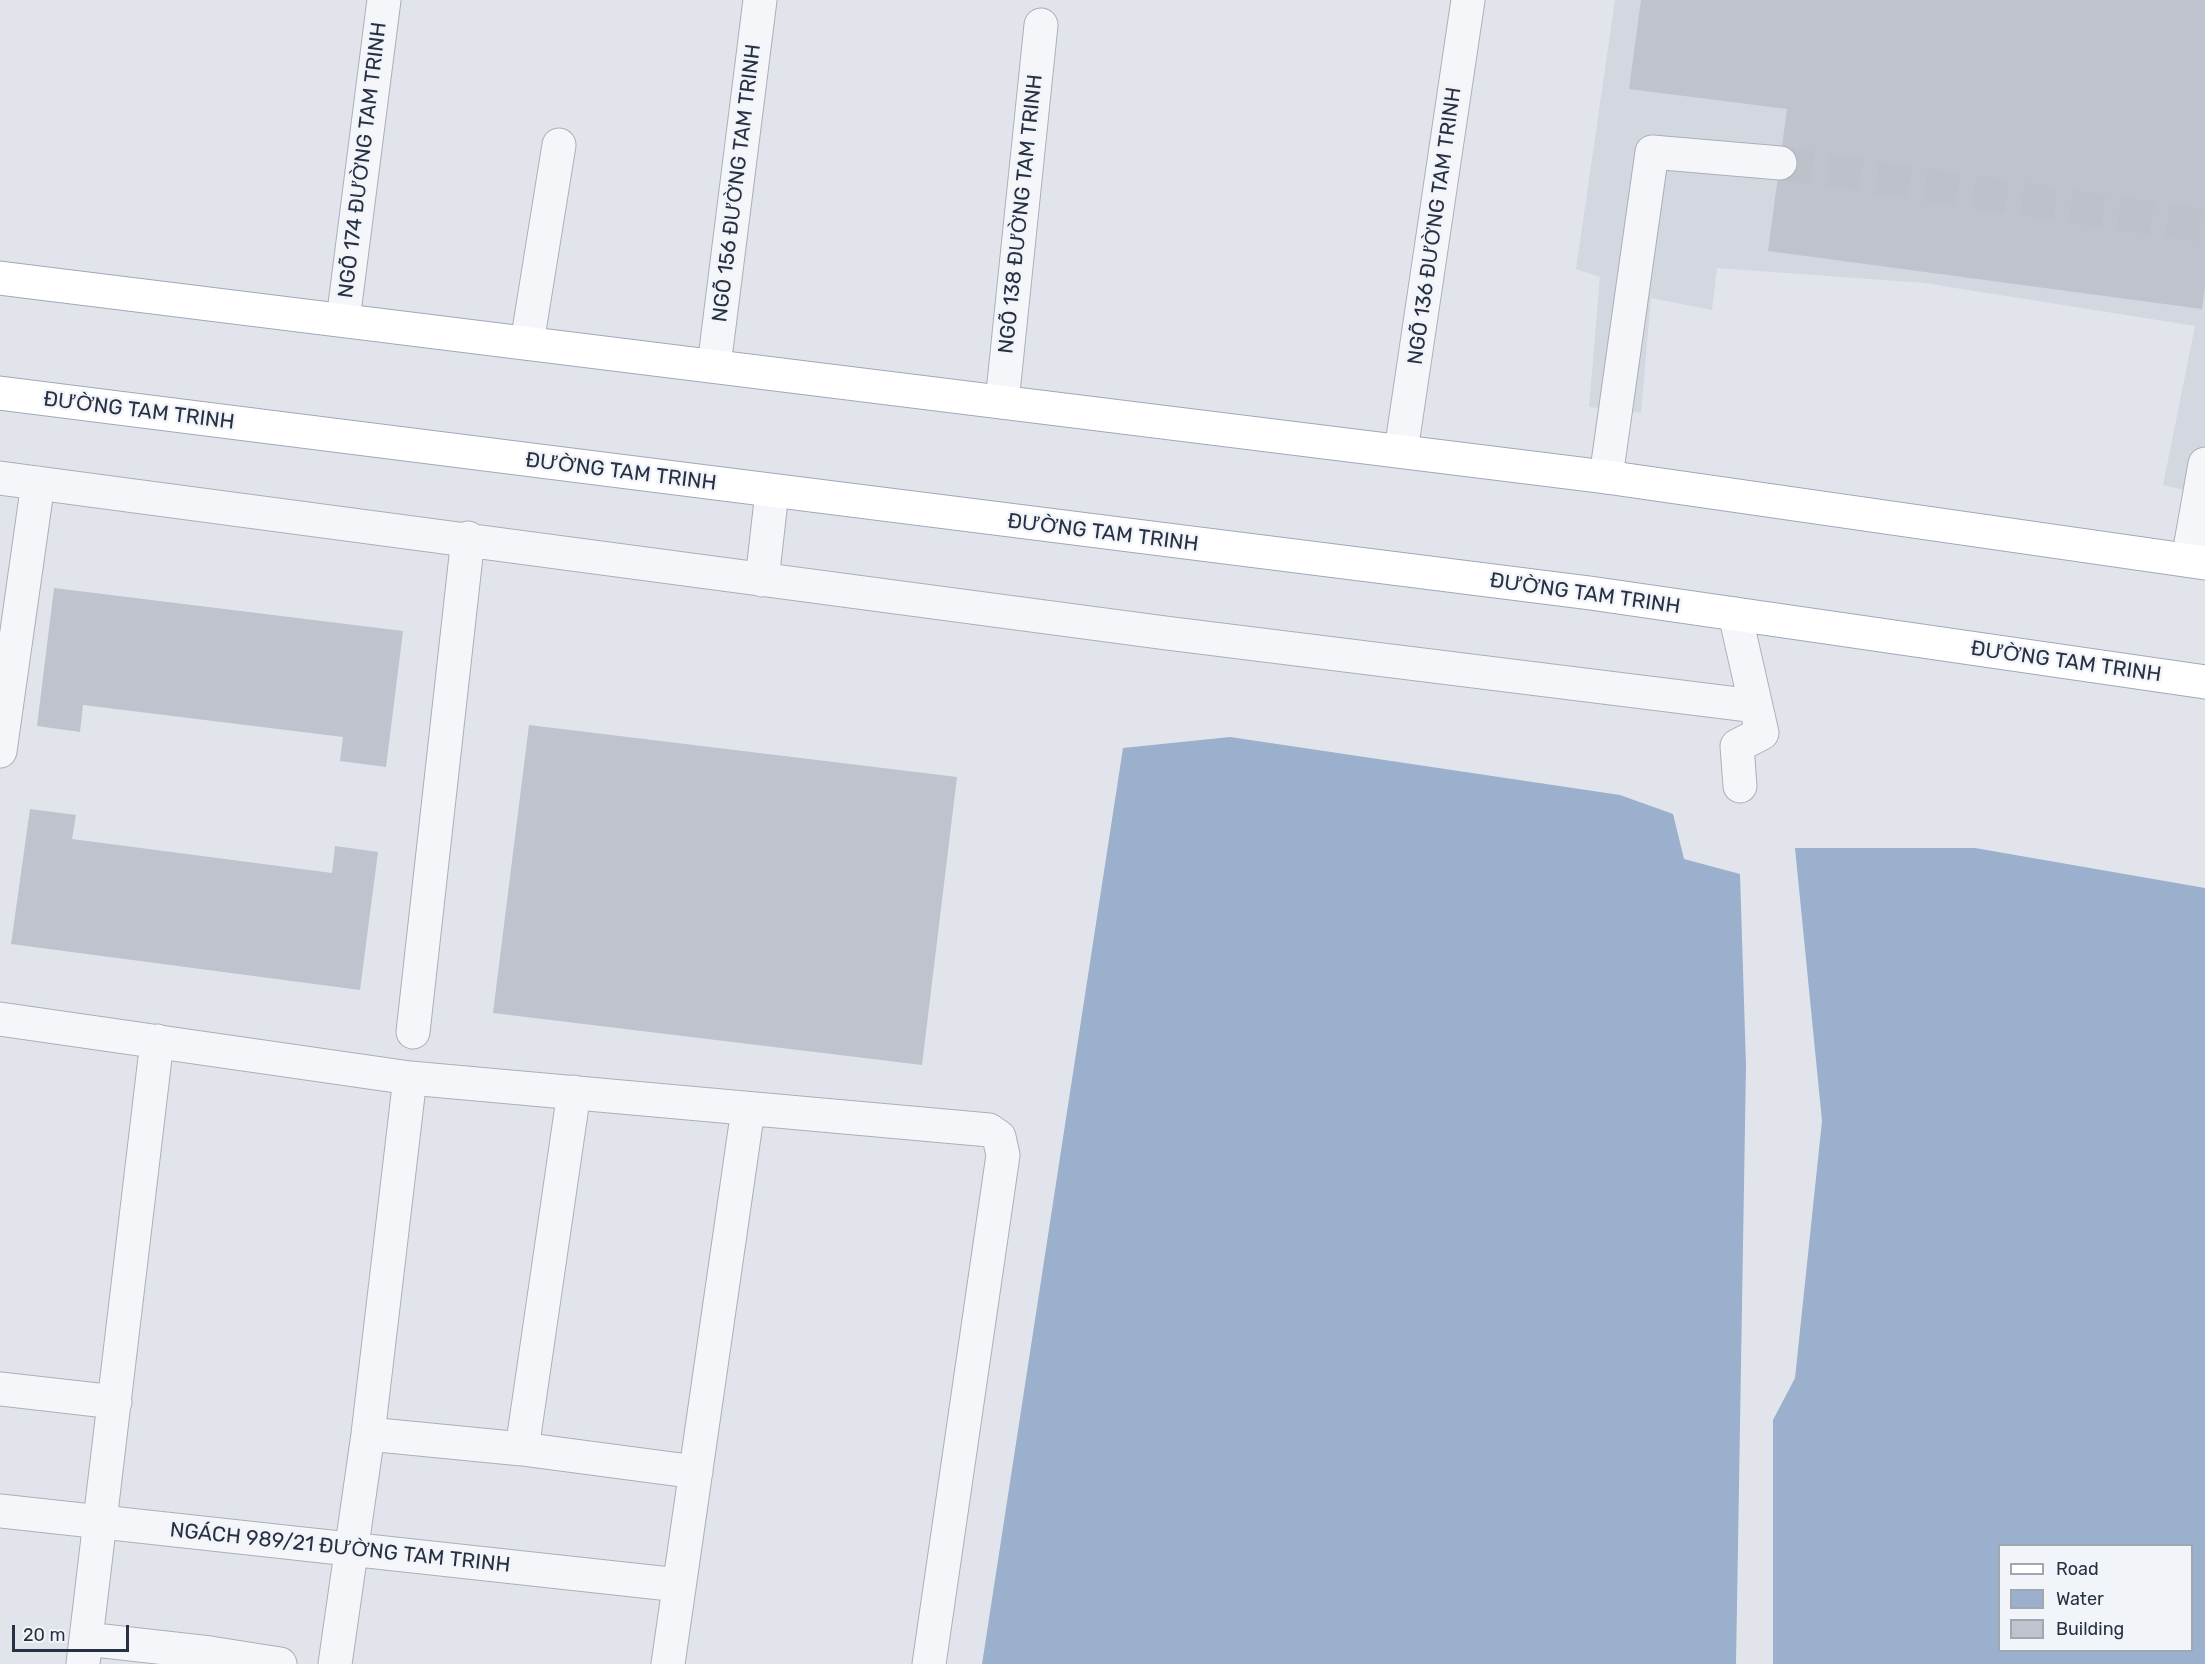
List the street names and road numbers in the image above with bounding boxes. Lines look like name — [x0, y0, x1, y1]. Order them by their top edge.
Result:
street label: NGÕ 174 ĐƯỜNG TAM TRINH — [334, 21, 392, 299]
street label: NGÕ 156 ĐƯỜNG TAM TRINH — [707, 43, 767, 323]
street label: NGÕ 138 ĐƯỜNG TAM TRINH — [994, 73, 1048, 355]
street label: NGÕ 136 ĐƯỜNG TAM TRINH — [1403, 86, 1467, 366]
street label: ĐƯỜNG TAM TRINH — [42, 387, 236, 435]
street label: ĐƯỜNG TAM TRINH — [524, 448, 718, 496]
street label: ĐƯỜNG TAM TRINH — [1006, 509, 1200, 557]
street label: ĐƯỜNG TAM TRINH — [1488, 568, 1682, 620]
street label: ĐƯỜNG TAM TRINH — [1969, 636, 2163, 688]
street label: NGÁCH 989/21 ĐƯỜNG TAM TRINH — [168, 1518, 512, 1578]

